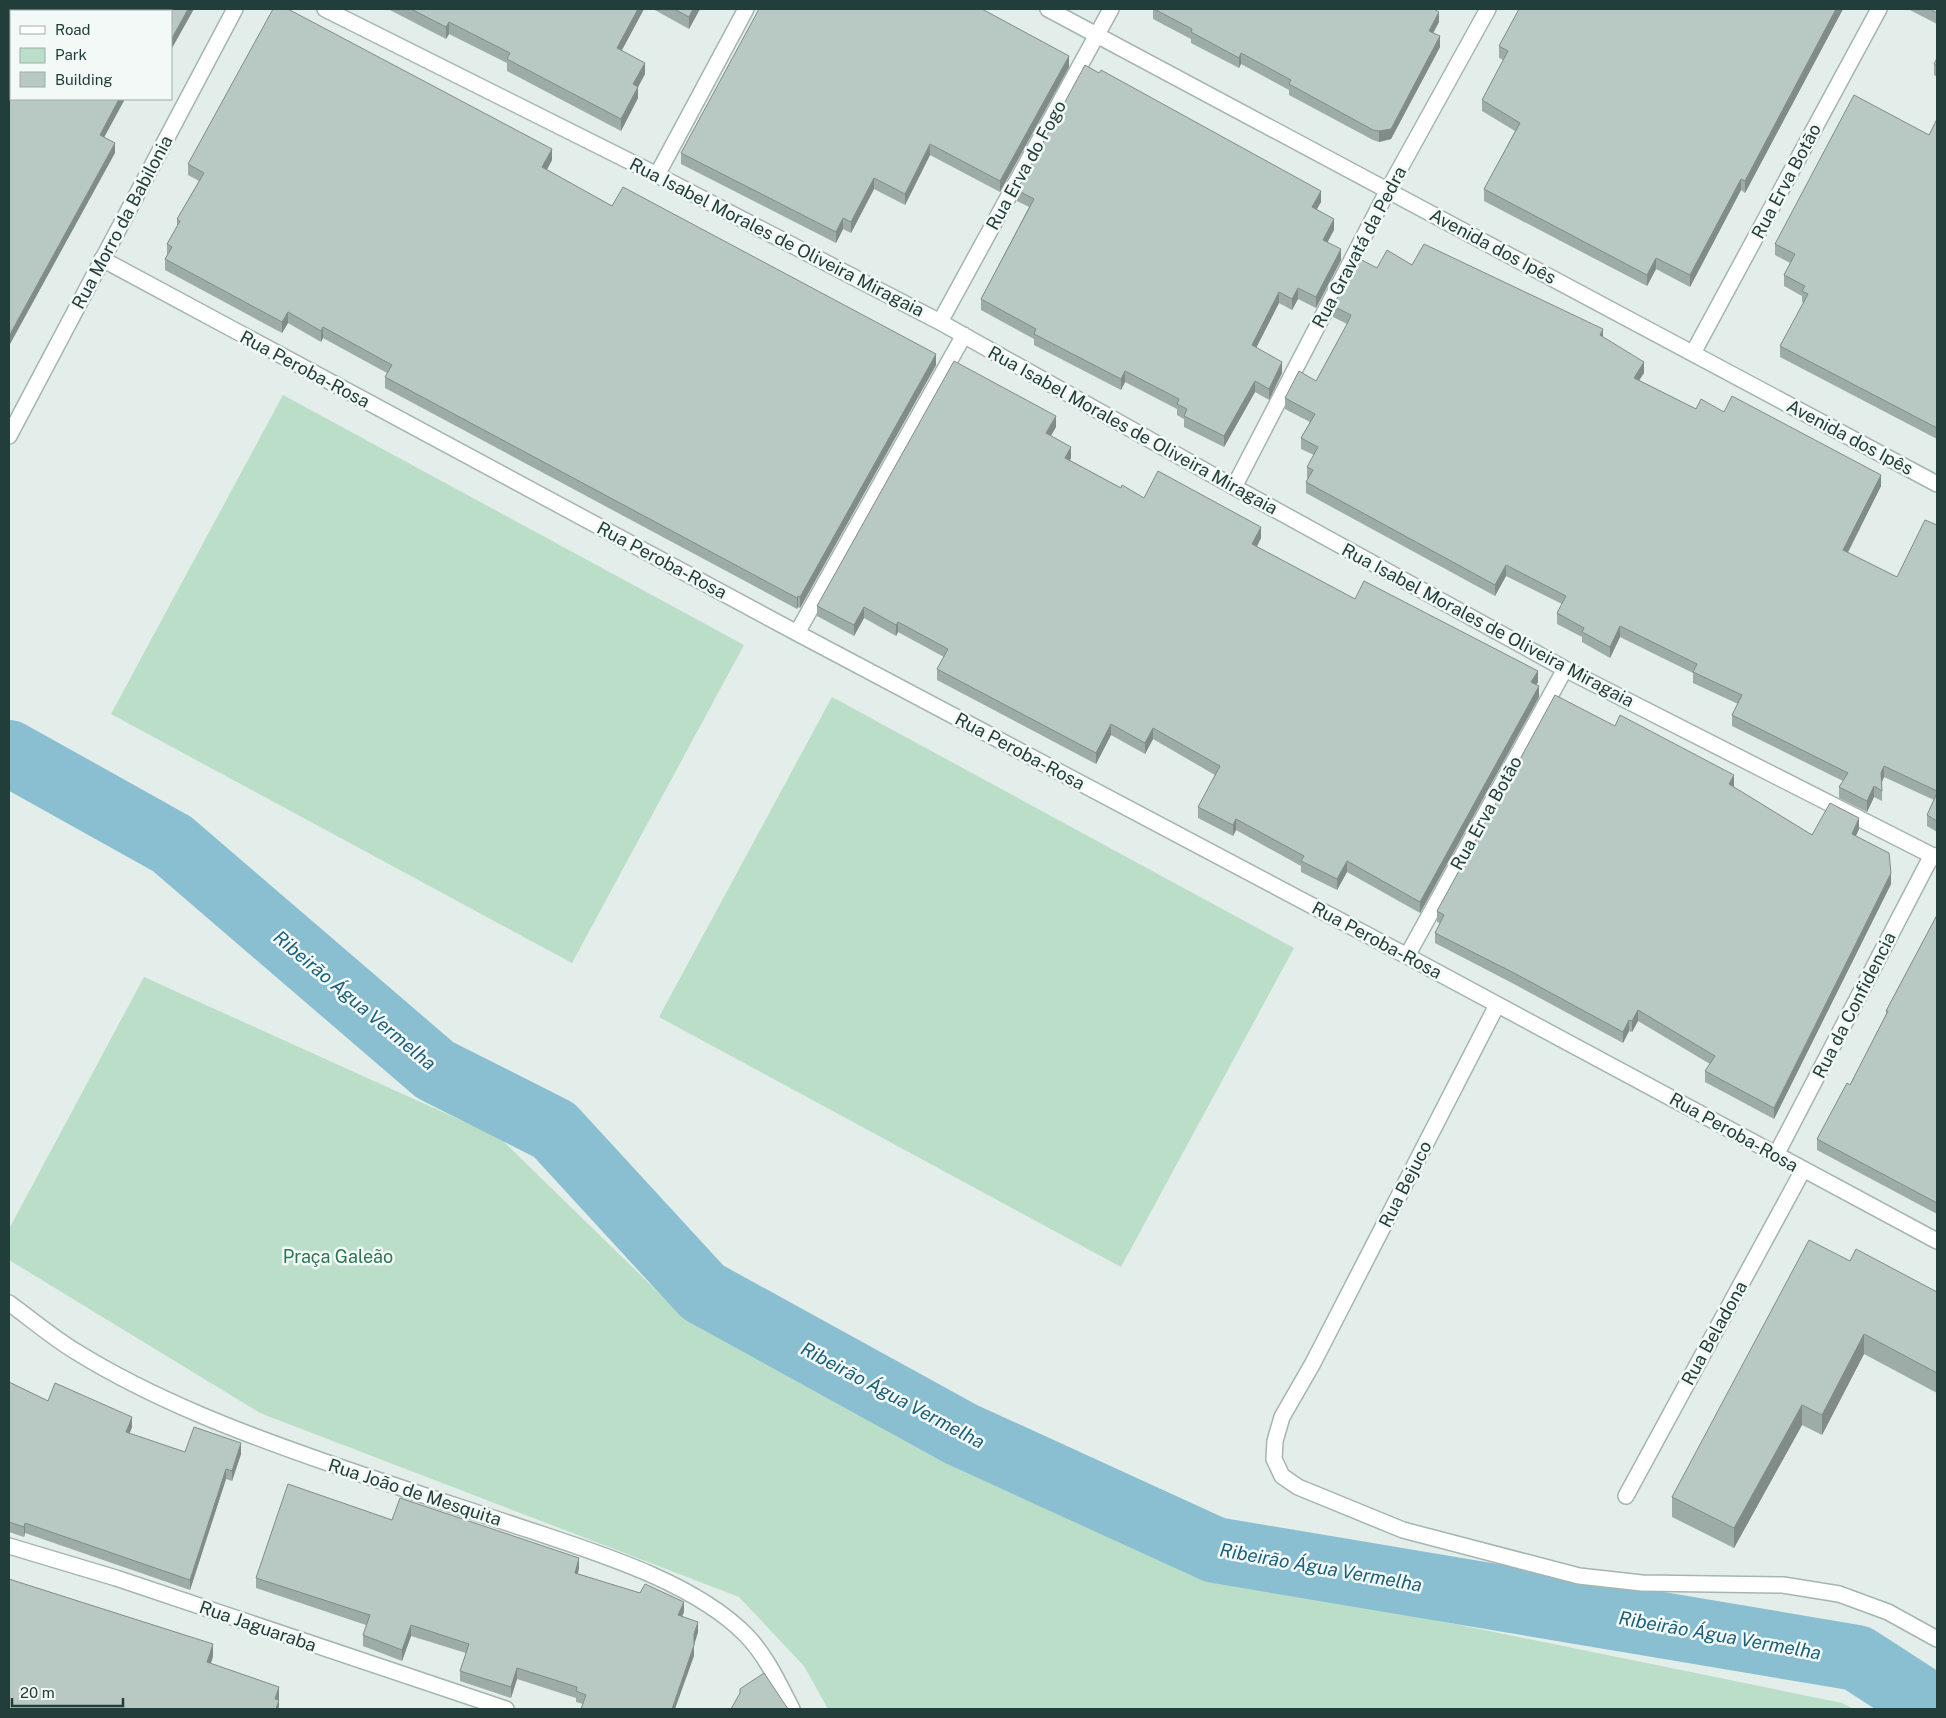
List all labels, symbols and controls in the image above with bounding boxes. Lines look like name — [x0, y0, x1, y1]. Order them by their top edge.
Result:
legend — [10, 10, 172, 100]
text: Road — [55, 21, 91, 38]
text: Park — [55, 46, 87, 63]
text: Building — [55, 71, 113, 88]
street label: Rua Erva do Fogo — [982, 97, 1070, 233]
street label: Rua Erva Botão — [1747, 120, 1825, 242]
street label: Rua Morro da Babilonia — [67, 132, 177, 312]
street label: Rua Isabel Morales de Oliveira Miragaia — [626, 153, 928, 321]
street label: Rua Gravatá da Pedra — [1307, 163, 1411, 331]
street label: Avenida dos Ipês — [1426, 204, 1560, 288]
street label: Rua Peroba-Rosa — [237, 326, 373, 412]
street label: Rua Isabel Morales de Oliveira Miragaia — [984, 341, 1282, 519]
street label: Avenida dos Ipês — [1783, 395, 1917, 479]
street label: Rua Peroba-Rosa — [594, 517, 730, 603]
street label: Rua Isabel Morales de Oliveira Miragaia — [1338, 539, 1638, 711]
street label: Rua Peroba-Rosa — [952, 708, 1088, 794]
street label: Rua Erva Botão — [1446, 752, 1526, 874]
street label: Rua Peroba-Rosa — [1309, 897, 1445, 983]
water label: Ribeirão Água Vermelha — [269, 926, 441, 1074]
street label: Rua da Confidencia — [1808, 928, 1900, 1082]
street label: Rua Peroba-Rosa — [1666, 1088, 1802, 1176]
street label: Rua Bejuco — [1374, 1137, 1436, 1231]
park label: Praça Galeão — [283, 1246, 393, 1267]
street label: Rua Beladona — [1677, 1277, 1751, 1389]
water label: Ribeirão Água Vermelha — [797, 1337, 989, 1453]
street label: Rua João de Mesquita — [326, 1454, 504, 1530]
water label: Ribeirão Água Vermelha — [1218, 1538, 1424, 1596]
street label: Rua Jaguaraba — [197, 1596, 319, 1656]
water label: Ribeirão Água Vermelha — [1617, 1606, 1823, 1664]
scale bar — [12, 1676, 124, 1708]
text: 20 m — [20, 1684, 55, 1701]

